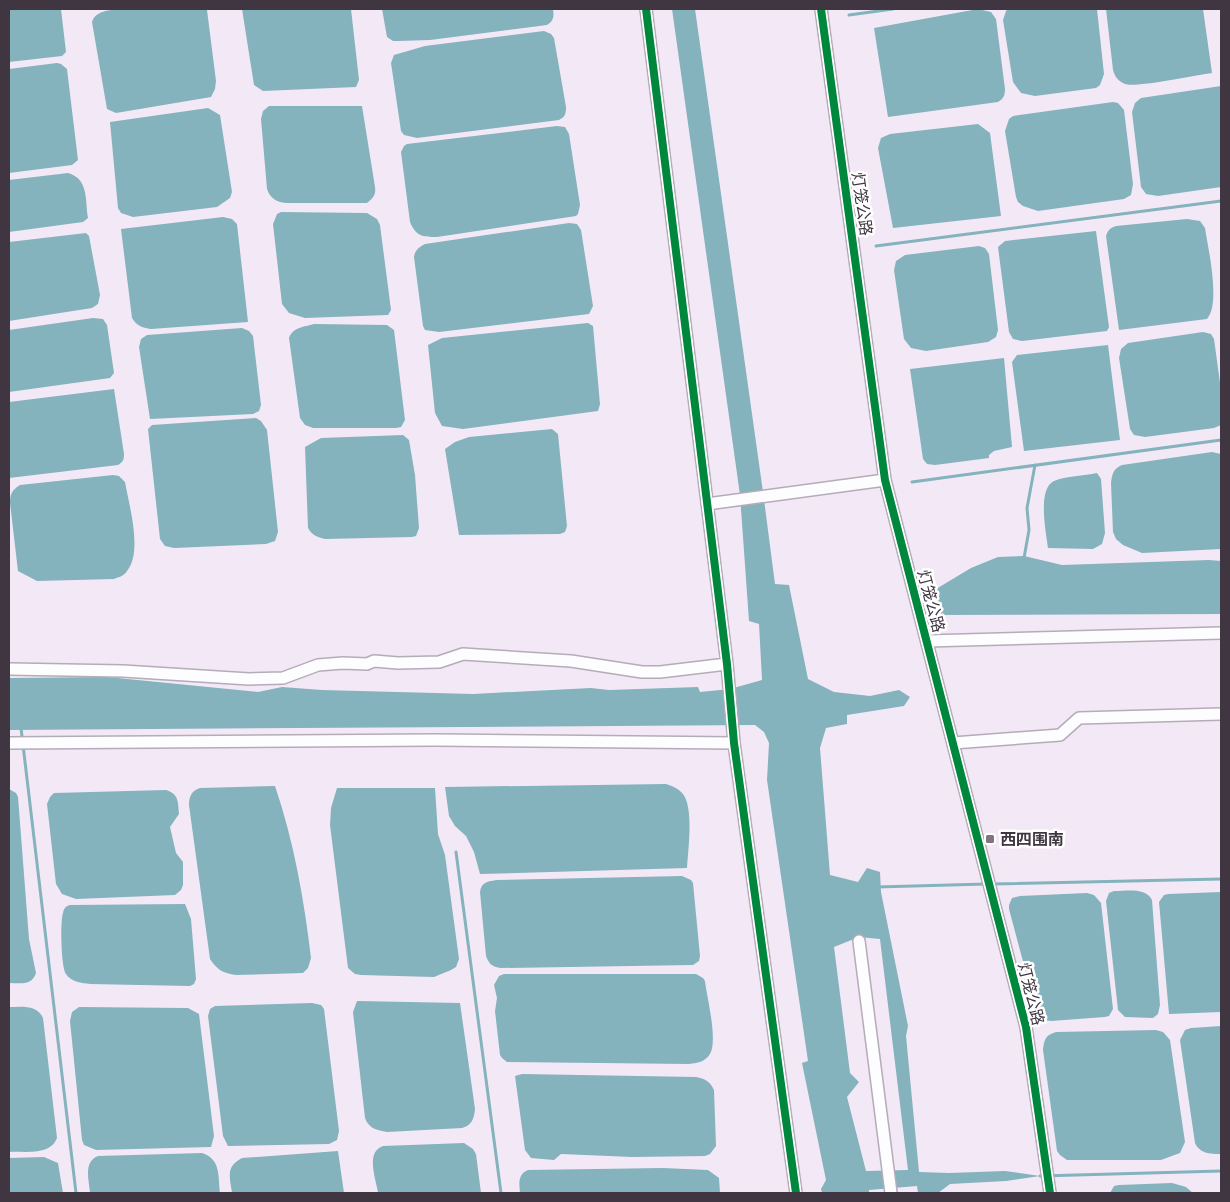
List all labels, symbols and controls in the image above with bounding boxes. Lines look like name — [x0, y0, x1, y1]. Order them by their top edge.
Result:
street label: 灯笼公路 — [848, 171, 876, 237]
street label: 灯笼公路 — [914, 568, 948, 634]
place label: 西四围南 — [1000, 830, 1064, 849]
marker: 西四围南 — [984, 833, 996, 845]
street label: 灯笼公路 — [1014, 961, 1048, 1027]

